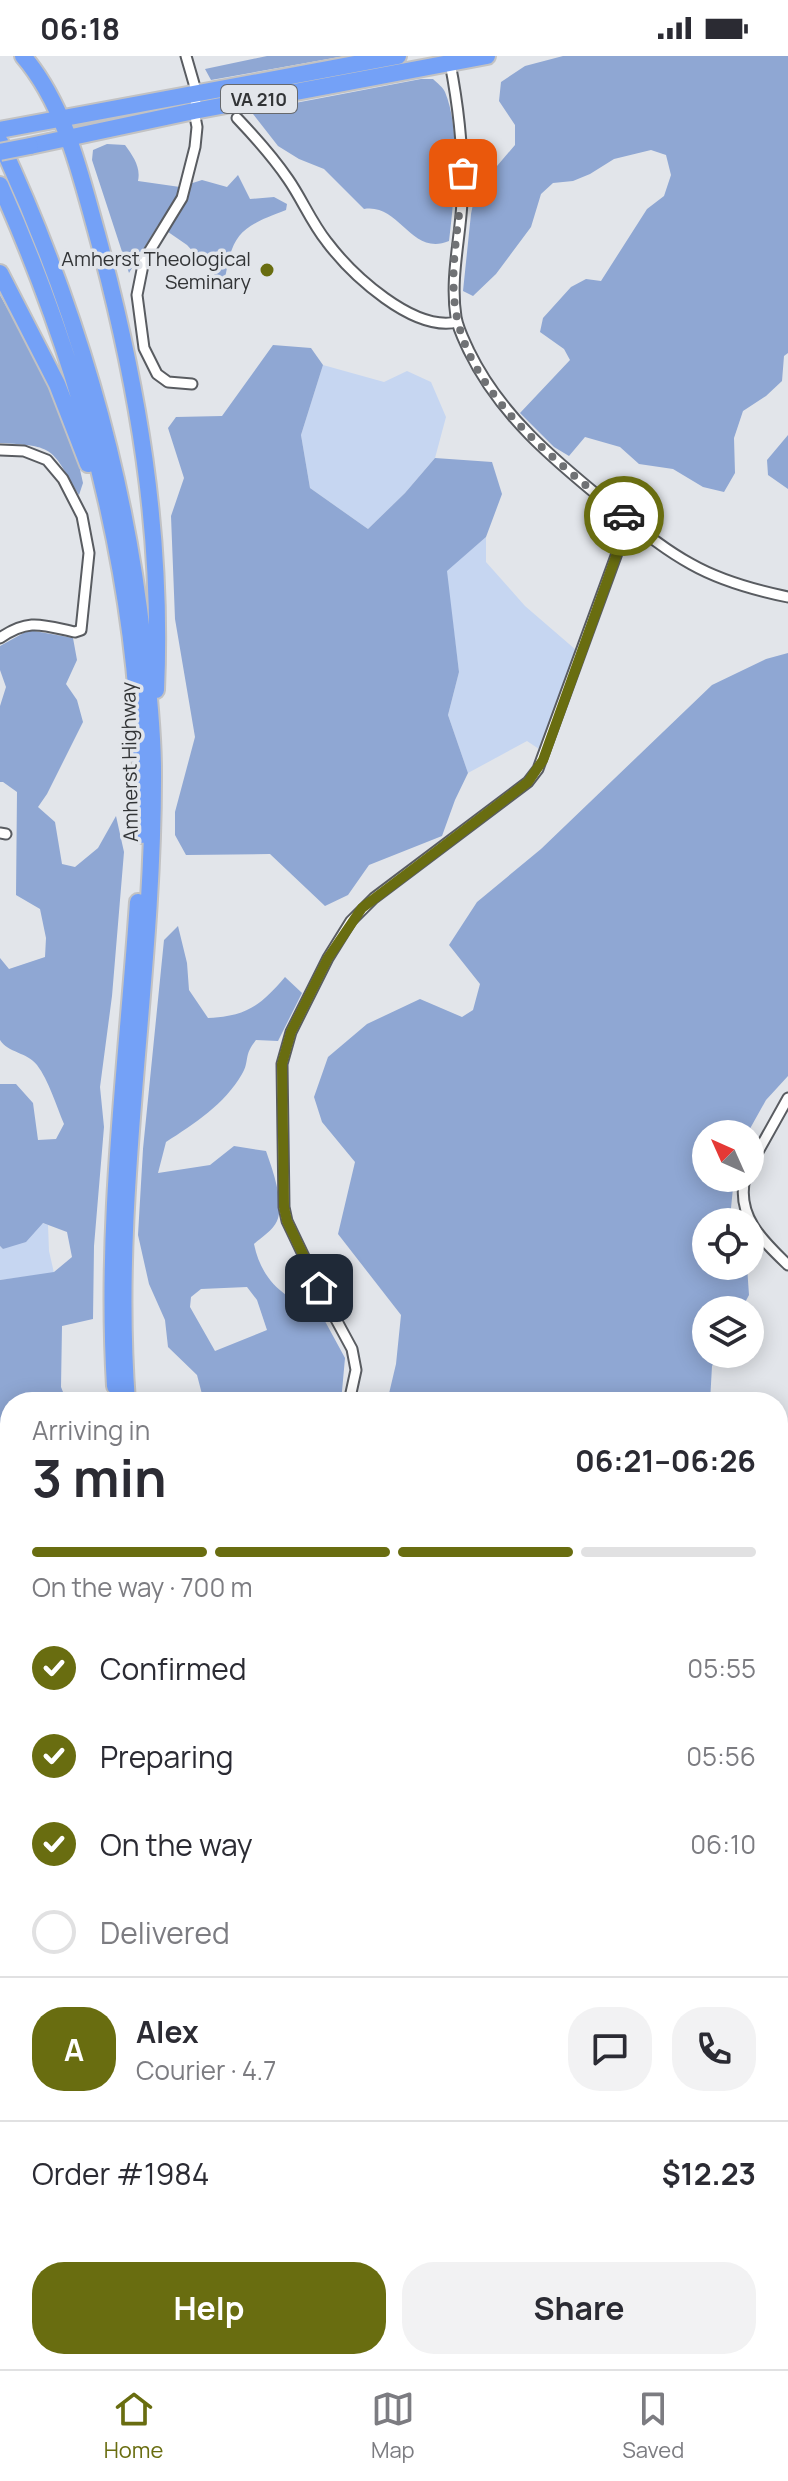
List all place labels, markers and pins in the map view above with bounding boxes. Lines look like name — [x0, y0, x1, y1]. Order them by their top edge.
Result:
pin — [429, 139, 497, 207]
place label: Amherst Theological Seminary — [61, 245, 251, 295]
marker: Amherst Theological Seminary — [258, 261, 276, 279]
pin — [285, 1254, 353, 1322]

